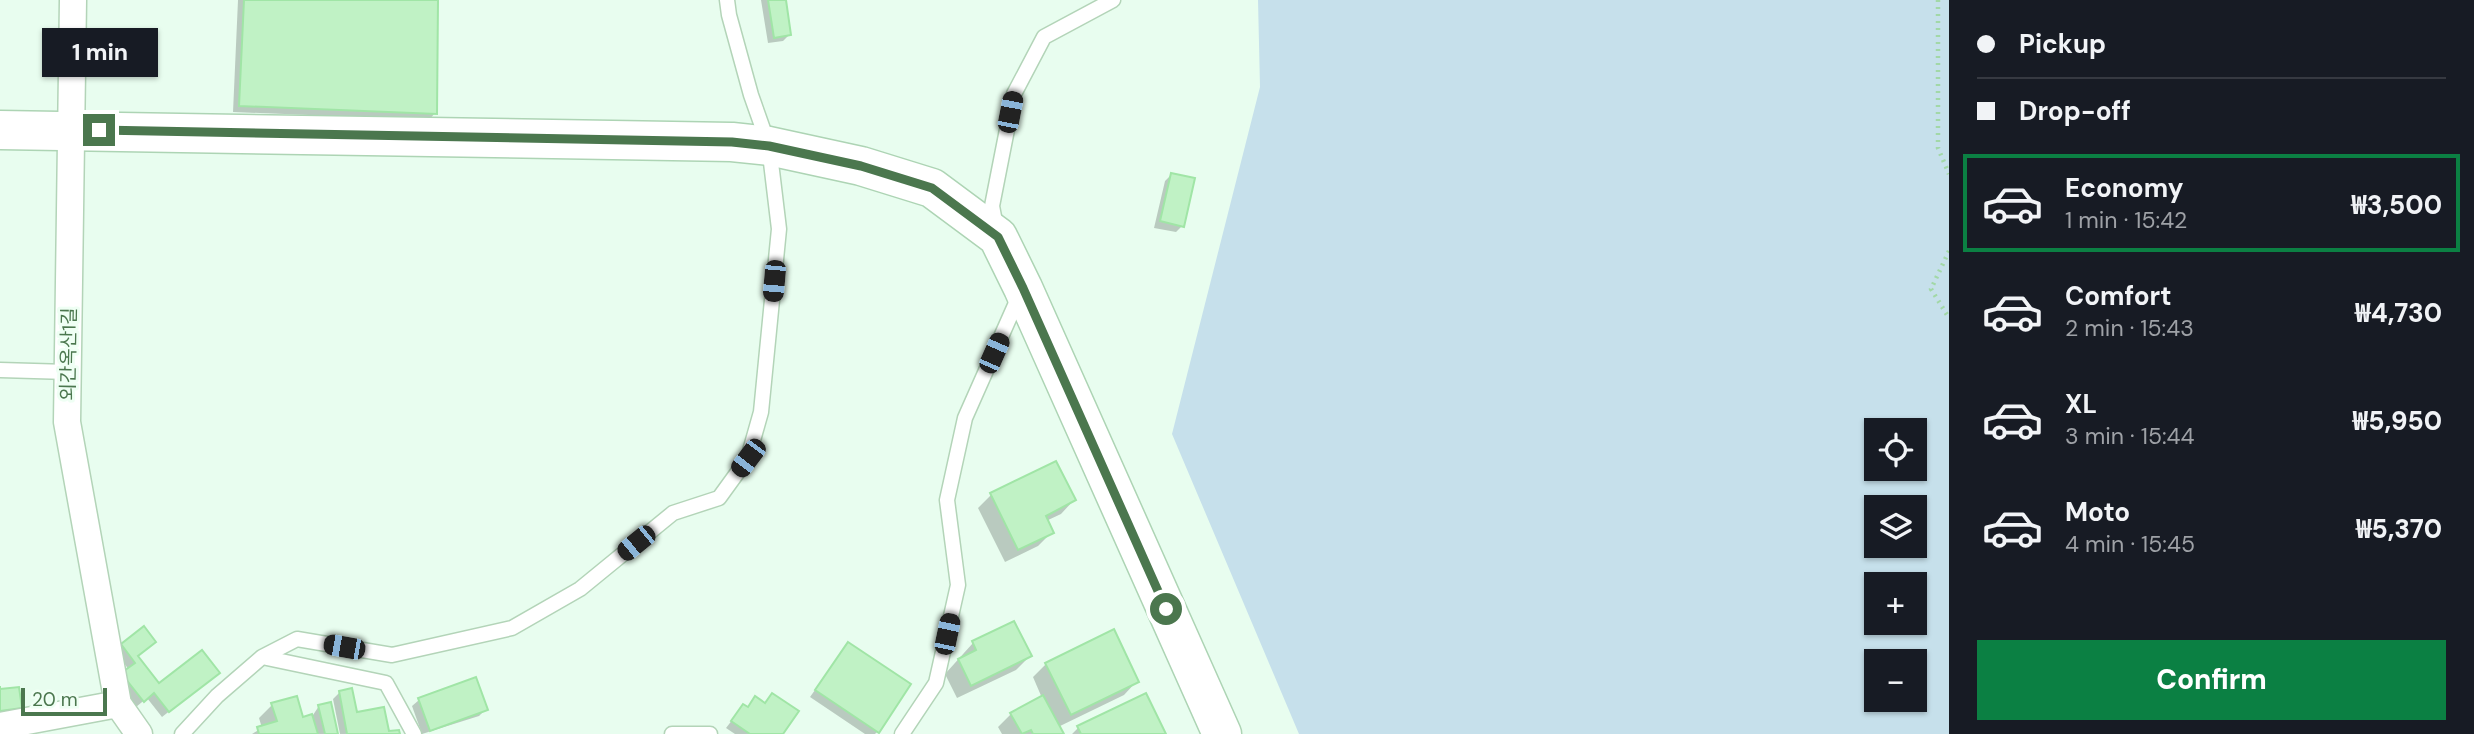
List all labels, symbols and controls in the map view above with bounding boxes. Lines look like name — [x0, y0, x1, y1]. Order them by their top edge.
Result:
text: Pickup — [2019, 27, 2106, 61]
callout: 1 min — [41, 29, 157, 78]
text: 1 min — [72, 37, 128, 67]
car — [996, 89, 1025, 135]
text: Drop-off — [2019, 94, 2131, 128]
route end — [83, 114, 115, 146]
text: Economy — [2065, 171, 2183, 205]
icon: car — [1981, 172, 2044, 235]
text: ₩3,500 — [2351, 188, 2442, 222]
text: 1 min · 15:42 — [2065, 205, 2187, 235]
car — [762, 259, 787, 303]
text: Comfort — [2065, 279, 2171, 313]
icon: car — [1981, 280, 2044, 343]
text: ₩4,730 — [2355, 296, 2442, 330]
street label: 외간옥산1길 — [55, 307, 82, 401]
text: 2 min · 15:43 — [2065, 313, 2194, 343]
car — [976, 330, 1013, 376]
text: XL — [2065, 387, 2097, 421]
icon: car — [1981, 388, 2044, 451]
text: ₩5,950 — [2353, 404, 2442, 438]
map controls — [1864, 418, 1927, 712]
button: locate — [1864, 418, 1927, 481]
text: 3 min · 15:44 — [2065, 421, 2195, 451]
car — [727, 435, 770, 481]
button: layers — [1864, 495, 1927, 558]
text: Moto — [2065, 495, 2130, 529]
icon: car — [1981, 496, 2044, 559]
text: ₩5,370 — [2356, 512, 2442, 546]
car — [614, 522, 659, 564]
text: 4 min · 15:45 — [2065, 529, 2195, 559]
button: + — [1864, 572, 1927, 635]
route start — [1150, 593, 1182, 625]
car — [933, 611, 962, 657]
car — [322, 633, 367, 661]
button: Confirm — [1977, 640, 2446, 720]
button: − — [1864, 649, 1927, 712]
scale bar — [21, 685, 107, 717]
text: 20 m — [32, 687, 78, 712]

